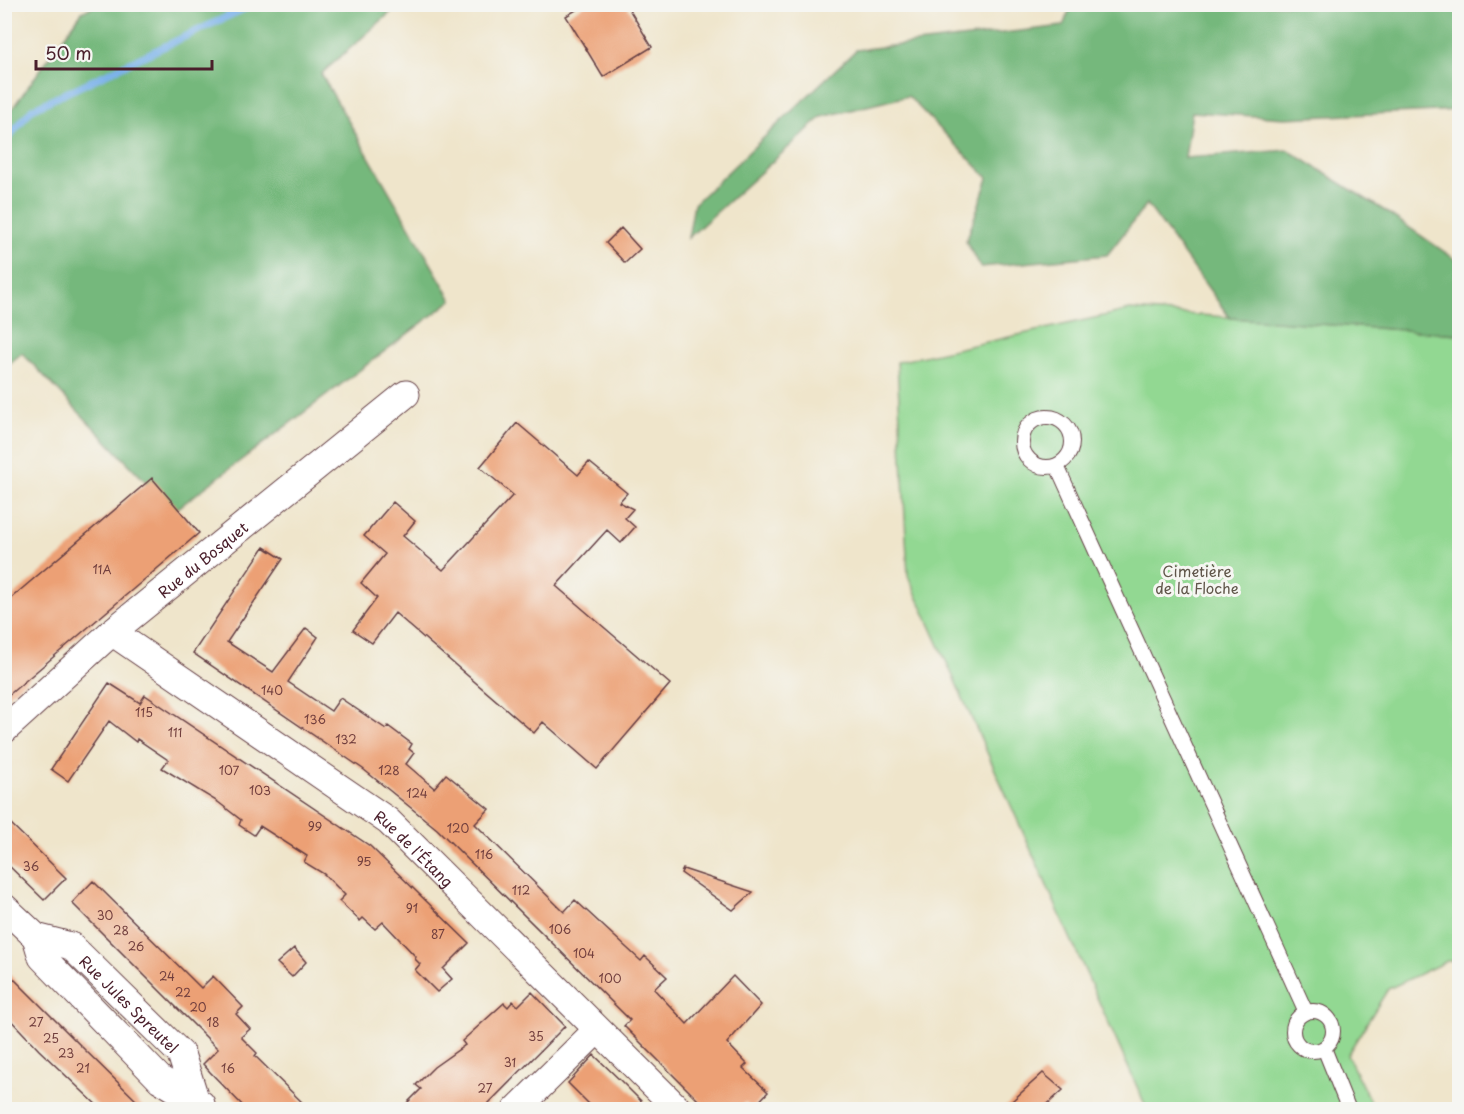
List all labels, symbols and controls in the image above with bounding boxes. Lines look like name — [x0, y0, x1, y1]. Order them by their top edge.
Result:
scale bar — [36, 33, 212, 71]
text: 50 m — [45, 39, 92, 66]
street label: Rue du Bosquet — [152, 515, 252, 603]
park label: Cimetière de la Floche — [1155, 559, 1239, 599]
house number: 11A — [92, 560, 112, 578]
house number: 140 — [261, 681, 283, 699]
house number: 115 — [135, 703, 153, 721]
house number: 136 — [304, 710, 326, 728]
house number: 111 — [168, 723, 182, 741]
house number: 132 — [335, 730, 357, 748]
house number: 107 — [219, 761, 240, 779]
house number: 128 — [378, 761, 400, 779]
house number: 103 — [249, 781, 271, 799]
house number: 124 — [406, 784, 428, 802]
street label: Rue de l'Étang — [370, 804, 459, 892]
house number: 99 — [308, 817, 322, 835]
house number: 120 — [447, 819, 469, 837]
house number: 116 — [475, 845, 493, 863]
house number: 95 — [357, 852, 371, 870]
house number: 36 — [23, 857, 39, 875]
house number: 112 — [512, 881, 530, 899]
house number: 91 — [406, 899, 418, 917]
house number: 30 — [97, 906, 114, 924]
house number: 106 — [549, 920, 571, 938]
house number: 28 — [113, 921, 129, 939]
house number: 87 — [431, 925, 445, 943]
house number: 26 — [128, 937, 144, 955]
house number: 104 — [573, 944, 595, 962]
street label: Rue Jules Spreutel — [75, 949, 184, 1058]
house number: 24 — [159, 967, 175, 985]
house number: 100 — [599, 969, 622, 987]
house number: 22 — [175, 983, 191, 1001]
house number: 20 — [189, 998, 207, 1016]
house number: 27 — [29, 1013, 44, 1031]
house number: 18 — [207, 1013, 219, 1031]
house number: 35 — [528, 1027, 544, 1045]
house number: 25 — [43, 1029, 59, 1047]
house number: 23 — [58, 1044, 74, 1062]
house number: 31 — [504, 1053, 516, 1071]
house number: 21 — [76, 1059, 90, 1077]
house number: 16 — [221, 1059, 235, 1077]
house number: 27 — [478, 1079, 493, 1097]

